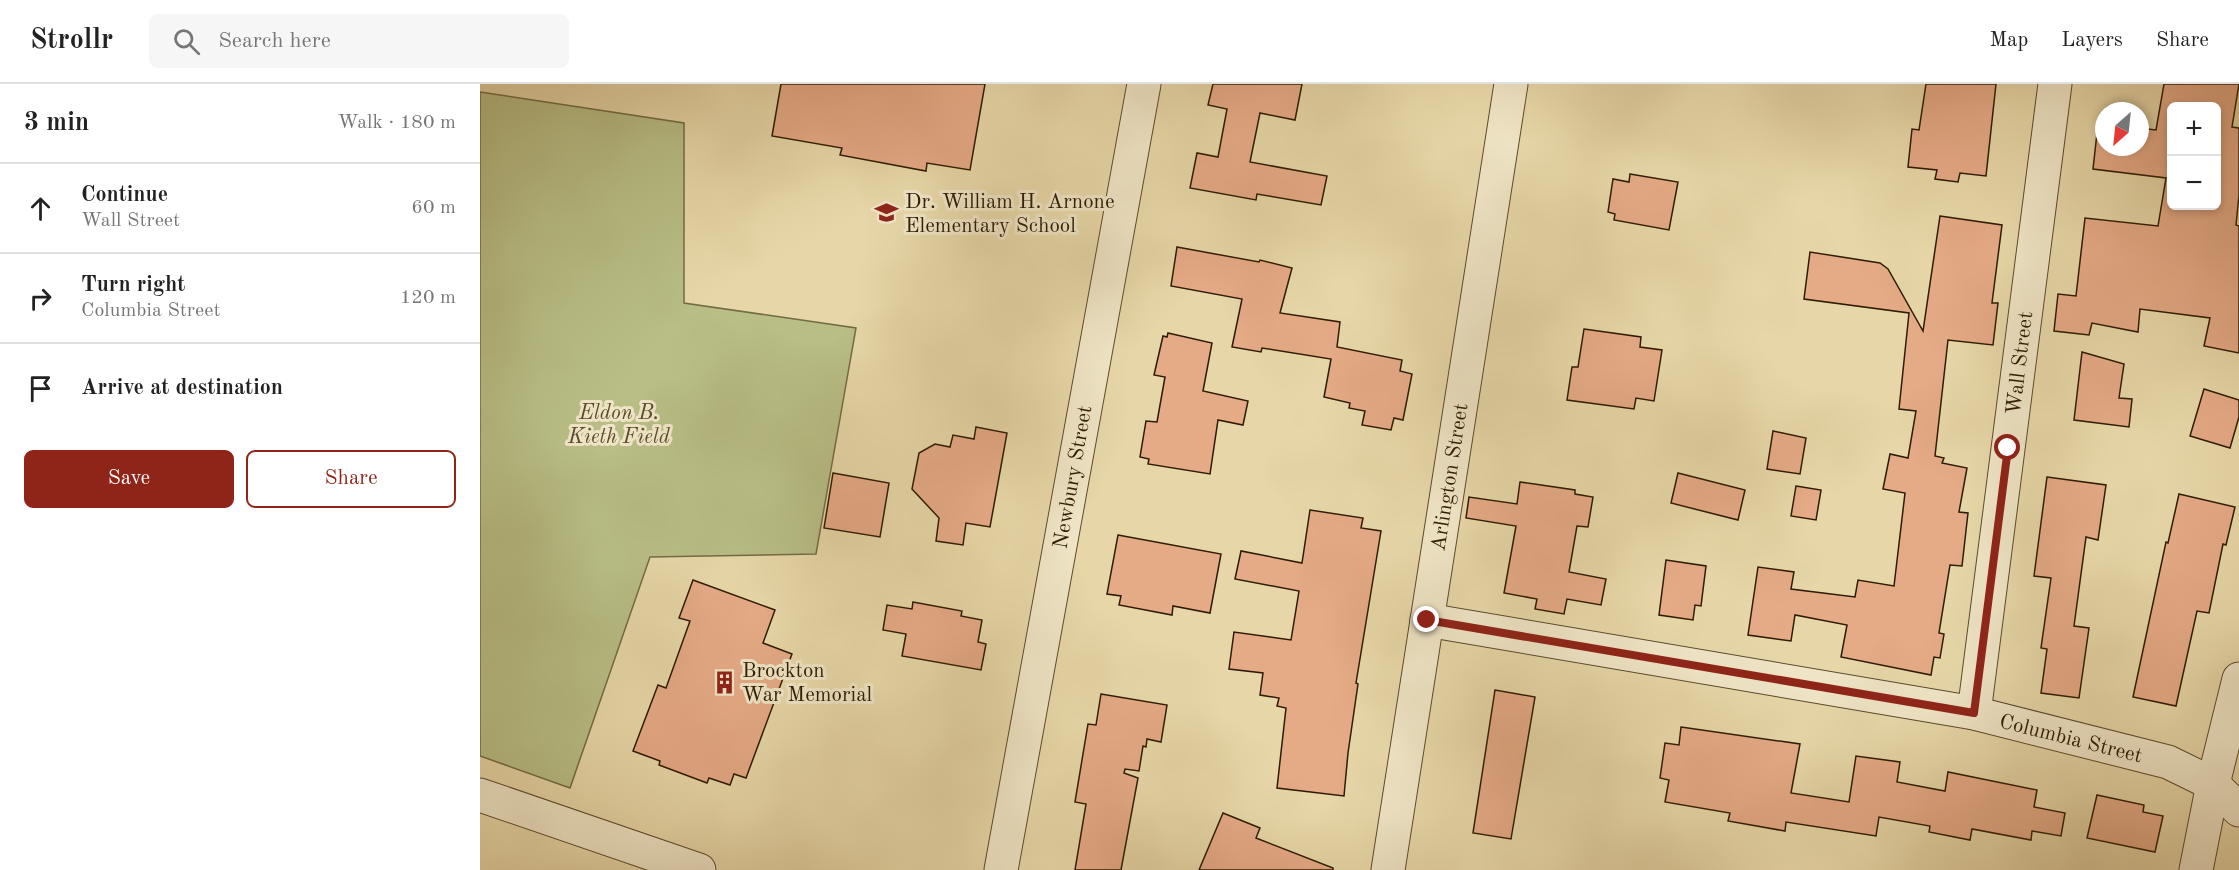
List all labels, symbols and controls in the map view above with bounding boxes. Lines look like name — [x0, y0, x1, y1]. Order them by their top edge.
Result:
search box — [149, 14, 569, 68]
icon: search — [170, 25, 203, 58]
text: Strollr — [30, 27, 113, 55]
text: Search here — [218, 30, 331, 52]
text: Map — [1989, 30, 2028, 51]
text: Layers — [2061, 30, 2123, 51]
text: Share — [2156, 30, 2209, 51]
north arrow — [2095, 102, 2149, 156]
map controls — [2167, 102, 2221, 210]
button: + — [2167, 102, 2221, 156]
text: 3 min — [24, 110, 89, 136]
text: Walk · 180 m — [337, 113, 456, 133]
button: − — [2167, 156, 2221, 210]
text: Continue — [81, 184, 168, 206]
icon: ahead — [24, 192, 57, 225]
place label: Dr. William H. Arnone Elementary School — [905, 192, 1115, 237]
text: 60 m — [411, 198, 456, 218]
school or university icon: Dr. William H. Arnone Elementary School — [874, 200, 900, 226]
text: Wall Street — [81, 211, 180, 231]
text: Turn right — [81, 274, 185, 296]
icon: right — [24, 282, 57, 315]
text: 120 m — [400, 288, 456, 308]
text: Columbia Street — [81, 301, 220, 321]
street label: Wall Street — [2004, 310, 2037, 416]
icon: arrive — [24, 372, 57, 405]
text: Arrive at destination — [81, 377, 283, 399]
street label: Arlington Street — [1428, 402, 1473, 553]
park label: Eldon B. Kieth Field — [567, 403, 671, 448]
street label: Newbury Street — [1051, 404, 1096, 551]
route start — [1994, 434, 2020, 460]
button: Save — [24, 450, 234, 508]
button: Share — [246, 450, 456, 508]
route end — [1413, 606, 1439, 632]
place label: Brockton War Memorial — [742, 661, 873, 706]
building icon: Brockton War Memorial — [711, 669, 737, 695]
street label: Columbia Street — [1997, 712, 2144, 767]

